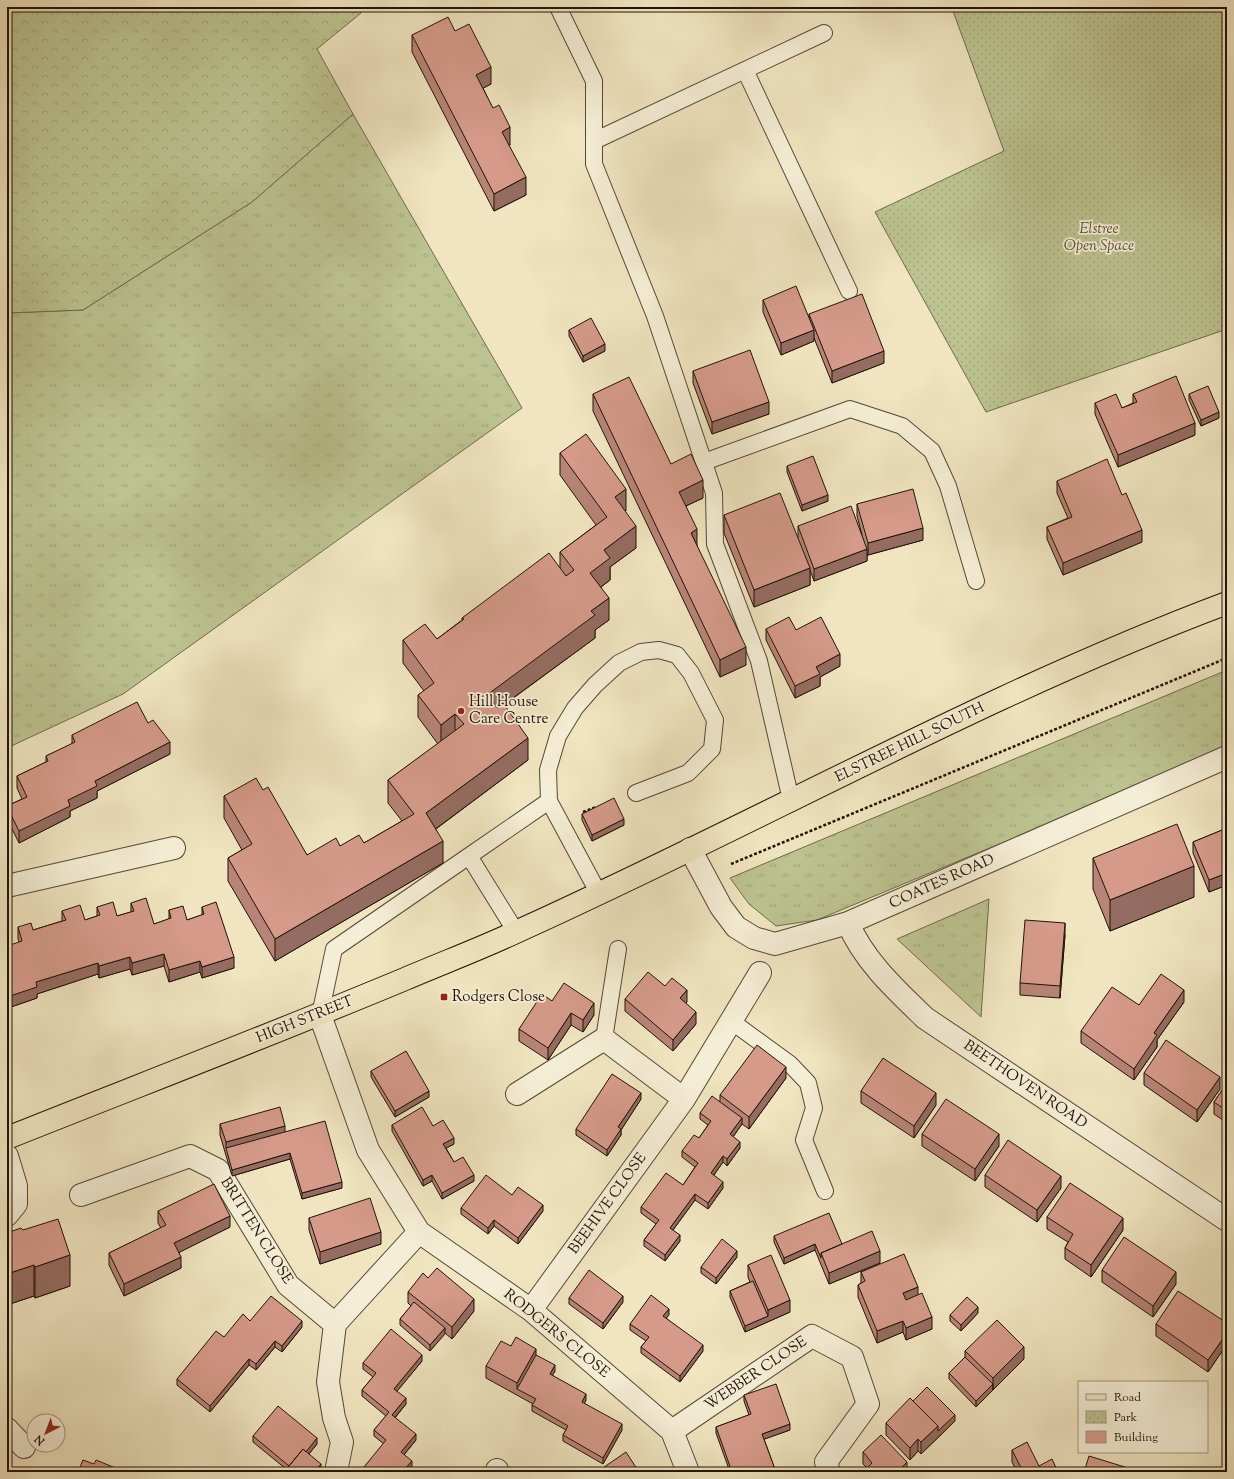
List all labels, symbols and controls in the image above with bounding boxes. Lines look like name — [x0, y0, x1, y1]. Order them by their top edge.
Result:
park label: Elstree Open Space — [1064, 219, 1134, 257]
place label: Hill House Care Centre — [469, 692, 549, 730]
street label: ELSTREE HILL SOUTH — [832, 698, 988, 788]
marker: Hill House Care Centre — [456, 706, 466, 716]
street label: COATES ROAD — [886, 849, 998, 915]
place label: Rodgers Close — [452, 987, 545, 1008]
street label: HIGH STREET — [253, 991, 357, 1049]
marker: Rodgers Close — [439, 992, 449, 1002]
street label: BEETHOVEN ROAD — [959, 1036, 1091, 1134]
street label: BEEHIVE CLOSE — [564, 1149, 652, 1259]
street label: BRITTEN CLOSE — [215, 1174, 297, 1288]
street label: RODGERS CLOSE — [499, 1285, 613, 1383]
street label: WEBBER CLOSE — [701, 1332, 811, 1416]
legend — [1078, 1381, 1208, 1453]
text: Road — [1114, 1389, 1141, 1407]
text: Park — [1114, 1409, 1137, 1427]
north arrow — [26, 1413, 66, 1453]
text: Building — [1114, 1429, 1158, 1447]
text: N — [31, 1431, 49, 1449]

